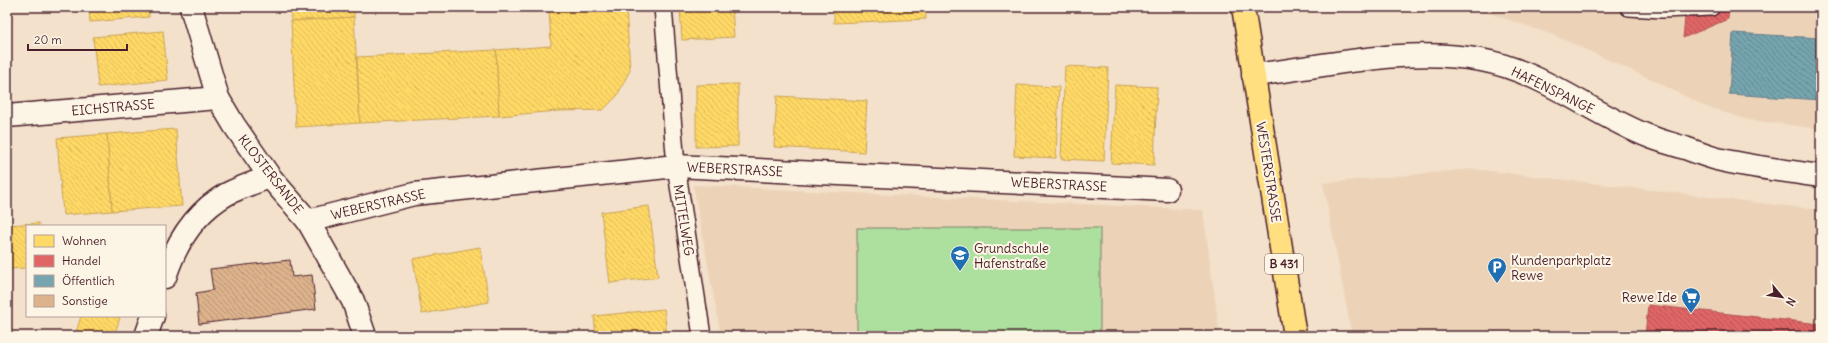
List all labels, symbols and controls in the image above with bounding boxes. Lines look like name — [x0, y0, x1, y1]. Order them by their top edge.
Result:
scale bar — [28, 26, 127, 52]
text: 20 m — [34, 32, 62, 47]
street label: HAFENSPANGE — [1508, 63, 1598, 118]
street label: EICHSTRASSE — [71, 95, 156, 120]
street label: WESTERSTRASSE — [1252, 120, 1285, 224]
street label: KLOSTERSANDE — [234, 131, 307, 218]
street label: WEBERSTRASSE — [686, 158, 784, 181]
street label: WEBERSTRASSE — [1010, 173, 1108, 196]
street label: MITTELWEG — [669, 183, 698, 257]
street label: WEBERSTRASSE — [329, 185, 427, 224]
legend — [26, 225, 166, 317]
text: Wohnen — [62, 233, 107, 248]
place label: Grundschule Hafenstraße — [974, 240, 1049, 272]
school or university icon: Grundschule Hafenstraße — [949, 244, 971, 272]
place label: Kundenparkplatz Rewe — [1511, 252, 1611, 284]
text: Handel — [62, 253, 101, 268]
road number: B 431 — [1265, 254, 1303, 274]
parking icon: Kundenparkplatz Rewe — [1486, 256, 1508, 284]
text: Öffentlich — [62, 273, 115, 288]
north arrow — [1762, 277, 1802, 317]
supermarket icon: Rewe Ide — [1680, 286, 1702, 314]
place label: Rewe Ide — [1622, 289, 1677, 306]
text: Sonstige — [62, 293, 108, 308]
text: N — [1783, 295, 1799, 309]

